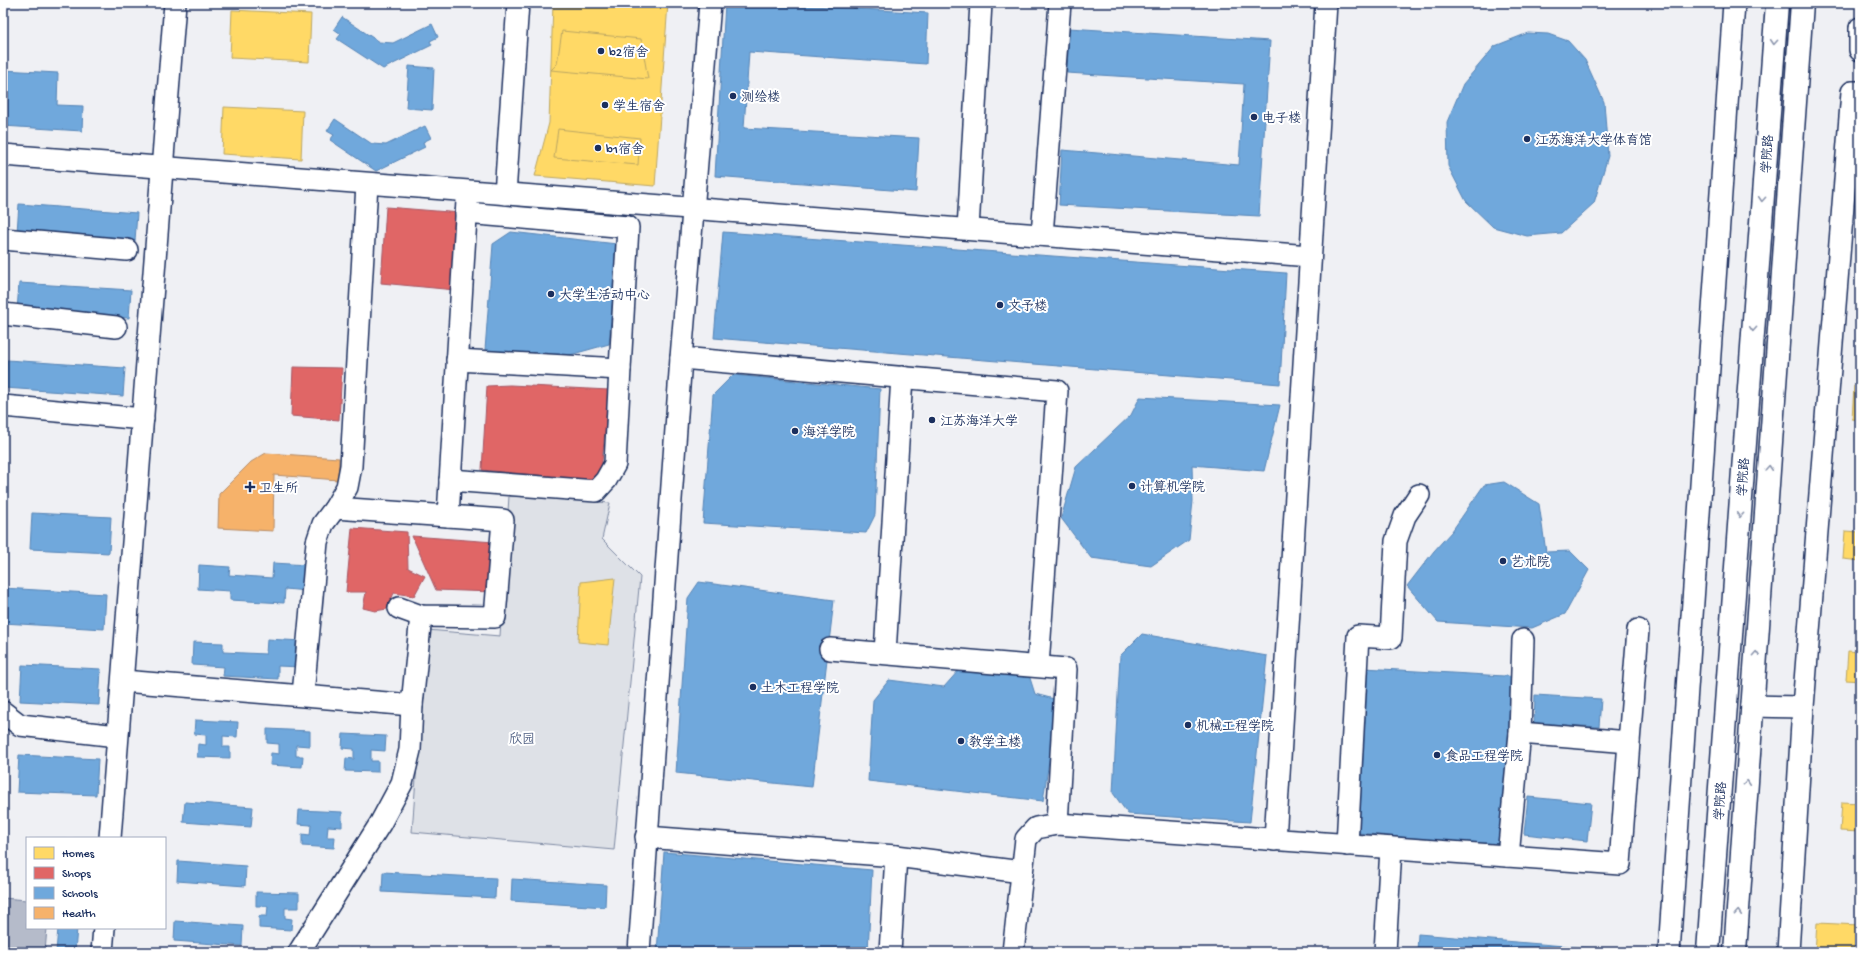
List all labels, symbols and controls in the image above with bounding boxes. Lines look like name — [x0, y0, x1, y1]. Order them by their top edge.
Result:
one-way arrow — [1769, 39, 1778, 45]
place label: b2宿舍 — [609, 45, 648, 61]
marker: b2宿舍 — [596, 46, 606, 56]
place label: 测绘楼 — [741, 90, 780, 106]
marker: 测绘楼 — [728, 91, 738, 101]
place label: 学生宿舍 — [613, 98, 665, 115]
marker: 学生宿舍 — [600, 100, 610, 110]
place label: 电子楼 — [1262, 111, 1301, 127]
marker: 电子楼 — [1249, 112, 1259, 122]
place label: 江苏海洋大学体育馆 — [1535, 132, 1652, 149]
marker: 江苏海洋大学体育馆 — [1522, 134, 1532, 144]
street label: 学院路 — [1758, 134, 1777, 174]
place label: b1宿舍 — [606, 142, 644, 158]
marker: b1宿舍 — [593, 143, 603, 153]
one-way arrow — [1758, 196, 1767, 203]
place label: 大学生活动中心 — [559, 287, 650, 304]
marker: 大学生活动中心 — [546, 289, 556, 299]
place label: 文予楼 — [1008, 299, 1047, 315]
marker: 文予楼 — [995, 300, 1005, 310]
one-way arrow — [1749, 326, 1758, 332]
place label: 江苏海洋大学 — [940, 413, 1018, 430]
marker: 江苏海洋大学 — [927, 415, 937, 425]
place label: 海洋学院 — [803, 424, 855, 441]
marker: 海洋学院 — [790, 426, 800, 436]
street label: 学院路 — [1734, 457, 1753, 497]
one-way arrow — [1764, 465, 1773, 471]
place label: 计算机学院 — [1140, 479, 1205, 496]
marker: 卫生所 — [244, 481, 256, 493]
place label: 卫生所 — [259, 481, 298, 497]
marker: 计算机学院 — [1127, 481, 1137, 491]
one-way arrow — [1735, 512, 1744, 518]
place label: 艺术院 — [1511, 554, 1550, 571]
marker: 艺术院 — [1498, 556, 1508, 566]
one-way arrow — [1751, 651, 1760, 657]
place label: 土木工程学院 — [761, 680, 839, 697]
marker: 土木工程学院 — [748, 682, 758, 692]
place label: 机械工程学院 — [1196, 718, 1274, 735]
marker: 机械工程学院 — [1183, 720, 1193, 730]
park label: 欣园 — [509, 731, 535, 748]
place label: 教学主楼 — [969, 734, 1021, 751]
marker: 教学主楼 — [956, 736, 966, 746]
place label: 食品工程学院 — [1445, 748, 1523, 765]
marker: 食品工程学院 — [1432, 750, 1442, 760]
one-way arrow — [1742, 780, 1751, 786]
street label: 学院路 — [1711, 781, 1730, 821]
legend — [26, 837, 166, 929]
text: Homes — [62, 848, 95, 862]
text: Shops — [62, 868, 91, 882]
text: Schools — [62, 888, 98, 902]
text: Health — [62, 908, 96, 922]
one-way arrow — [1733, 910, 1742, 916]

